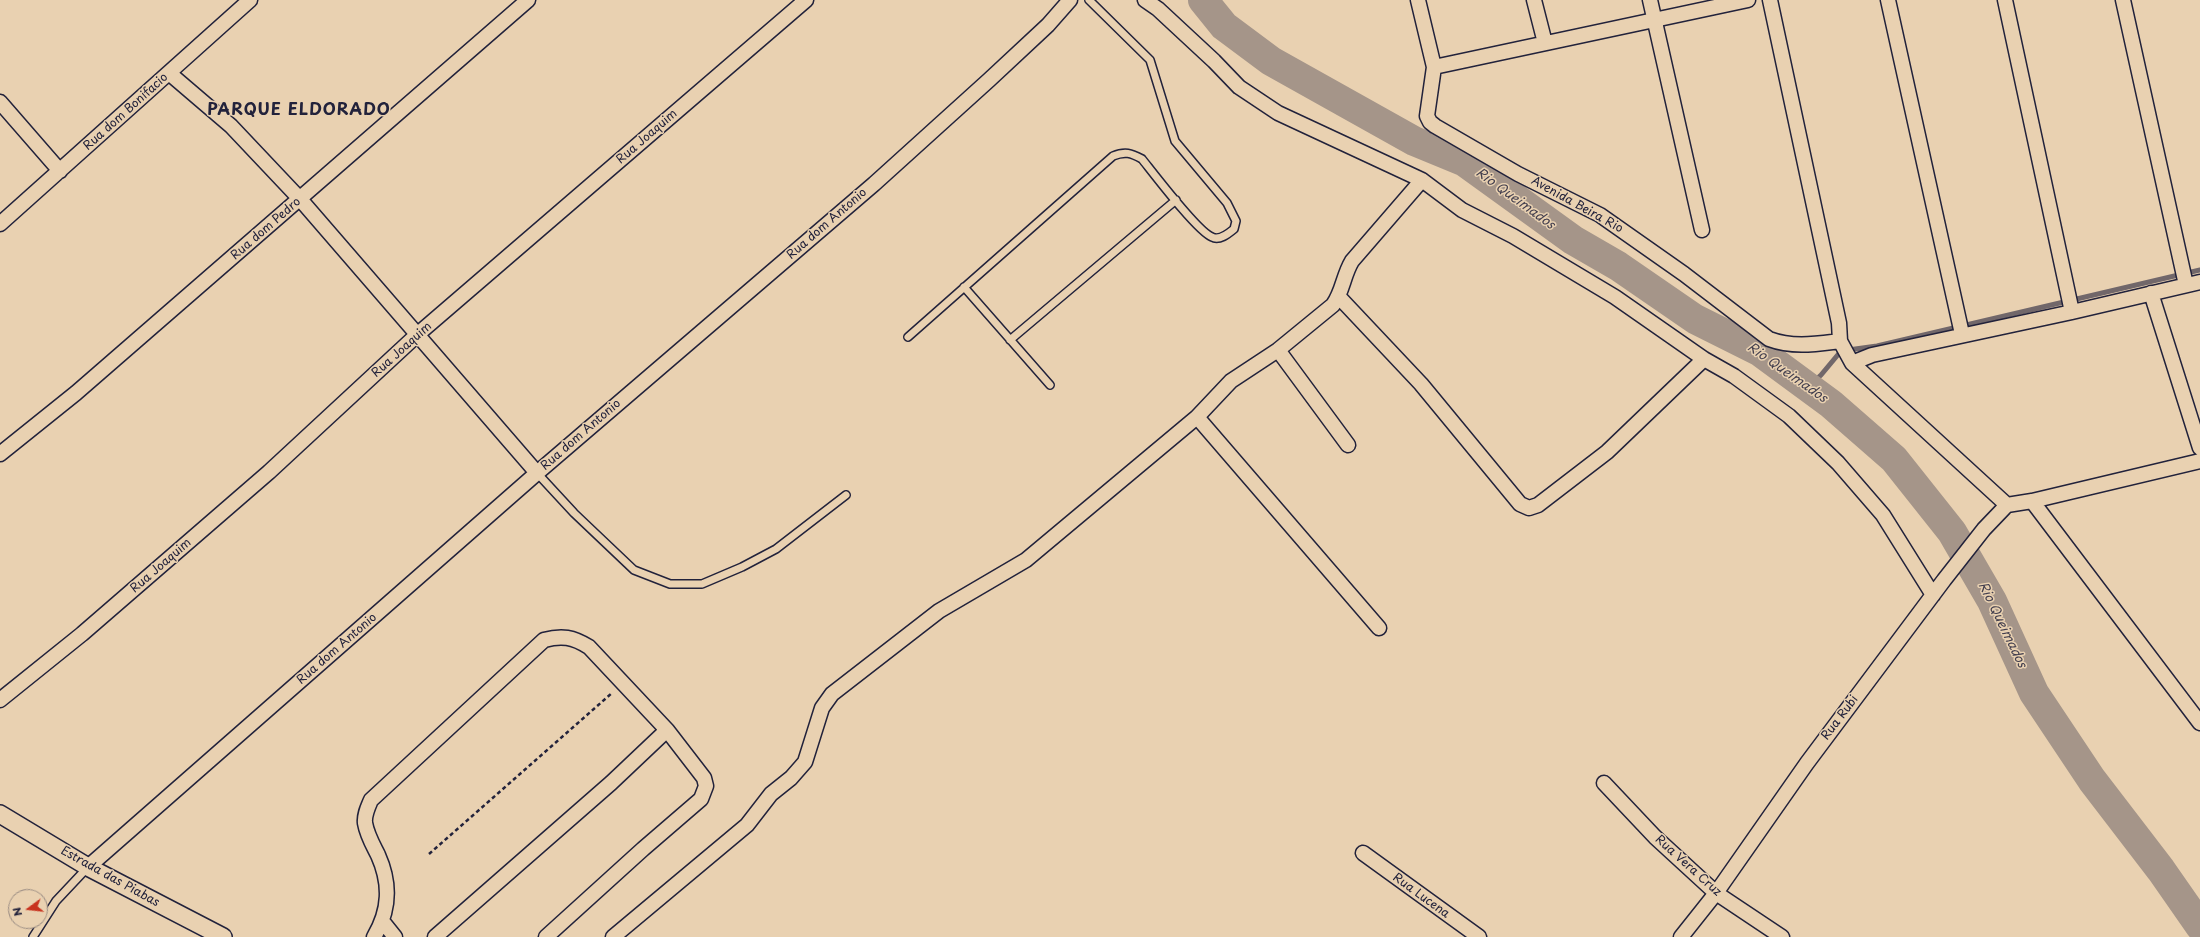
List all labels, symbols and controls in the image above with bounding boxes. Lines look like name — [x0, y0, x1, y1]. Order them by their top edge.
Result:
street label: Rua dom Bonifacio — [81, 70, 171, 154]
district label: PARQUE ELDORADO — [208, 101, 390, 121]
street label: Rua Joaquim — [614, 107, 680, 167]
water label: Rio Queimados — [1473, 165, 1557, 233]
street label: Avenida Beira Rio — [1529, 174, 1625, 236]
street label: Rua dom Antonio — [784, 185, 870, 263]
street label: Rua dom Pedro — [228, 195, 304, 263]
street label: Rua Joaquim — [369, 319, 435, 381]
water label: Rio Queimados — [1744, 340, 1830, 406]
street label: Rua dom Antonio — [538, 396, 624, 474]
street label: Rua Joaquim — [128, 536, 194, 596]
water label: Rio Queimados — [1974, 579, 2030, 671]
street label: Rua dom Antonio — [294, 610, 380, 688]
street label: Rua Rubi — [1819, 693, 1861, 743]
street label: Rua Vera Cruz — [1652, 832, 1724, 900]
street label: Estrada das Piabas — [58, 844, 162, 910]
street label: Rua Lucena — [1390, 871, 1452, 921]
north arrow — [8, 889, 48, 929]
text: N — [8, 906, 26, 918]

